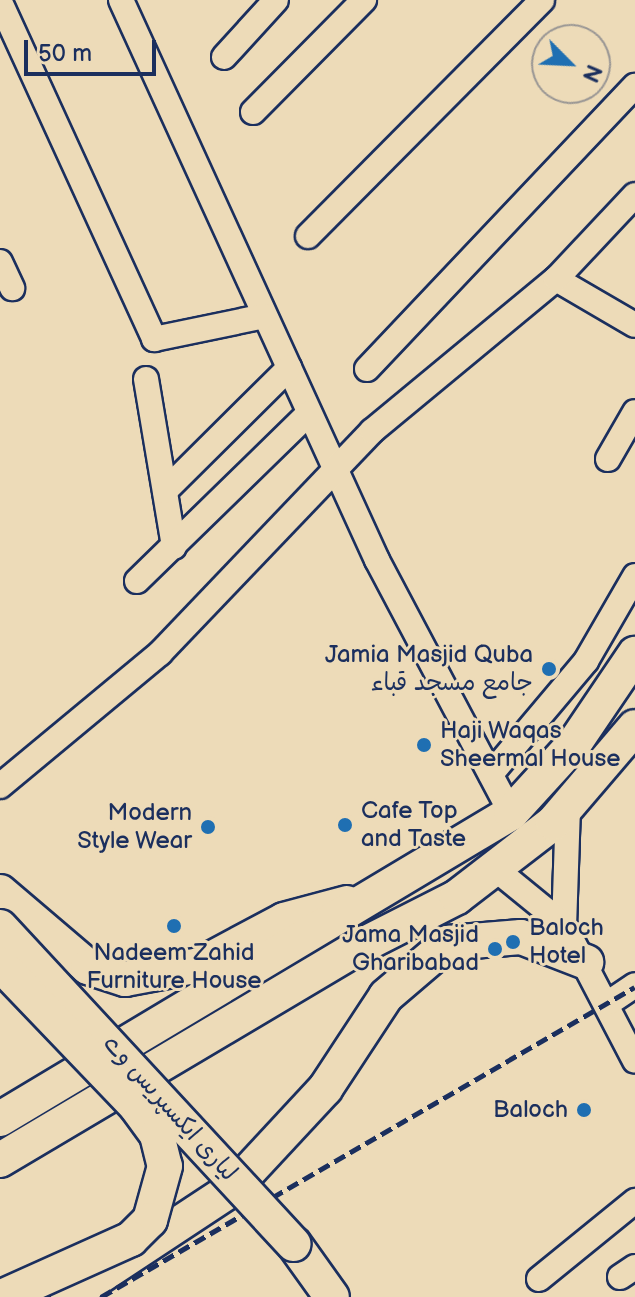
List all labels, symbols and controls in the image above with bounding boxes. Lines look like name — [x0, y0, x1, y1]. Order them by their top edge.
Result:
scale bar — [28, 24, 160, 74]
north arrow — [531, 24, 611, 104]
text: 50 m — [38, 39, 92, 68]
text: N — [576, 60, 607, 86]
place label: Jamia Masjid Quba جامع مسجد قباء — [325, 641, 533, 697]
marker: Jamia Masjid Quba جامع مسجد قباء — [540, 660, 558, 678]
place label: Haji Waqas Sheermal House — [440, 717, 621, 773]
marker: Haji Waqas Sheermal House — [415, 736, 433, 754]
place label: Cafe Top and Taste — [361, 797, 467, 853]
place label: Modern Style Wear — [76, 799, 192, 855]
marker: Cafe Top and Taste — [336, 816, 354, 834]
marker: Modern Style Wear — [199, 818, 217, 836]
place label: Baloch Hotel — [529, 914, 604, 970]
marker: Nadeem Zahid Furniture House — [165, 917, 183, 935]
place label: Jama Masjid Gharibabad — [342, 921, 479, 977]
marker: Baloch Hotel — [504, 933, 522, 951]
place label: Nadeem Zahid Furniture House — [86, 939, 262, 995]
marker: Jama Masjid Gharibabad — [486, 940, 504, 958]
street label: لیاری ایکسپریس وے — [97, 1029, 243, 1187]
place label: Baloch — [493, 1096, 568, 1124]
marker: Baloch — [575, 1101, 593, 1119]

